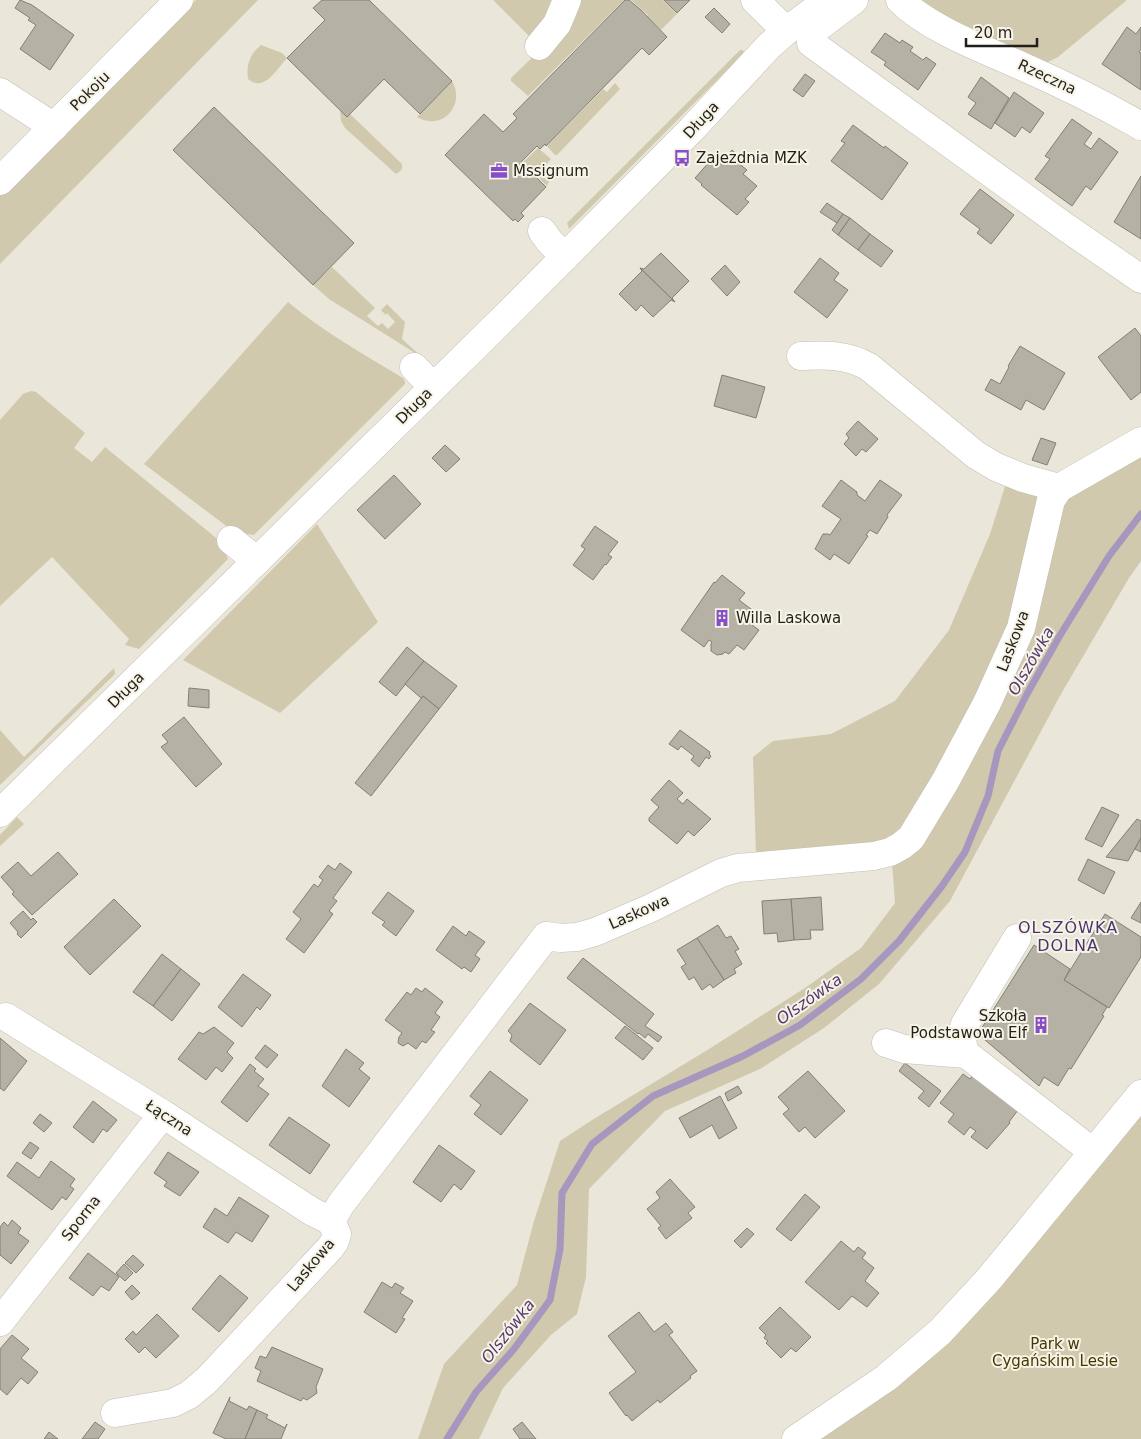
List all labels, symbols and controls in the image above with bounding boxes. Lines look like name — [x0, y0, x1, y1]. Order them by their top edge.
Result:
scale bar — [966, 15, 1037, 47]
text: 20 m — [974, 24, 1012, 42]
street label: Rzeczna — [1015, 56, 1079, 98]
street label: Pokoju — [66, 67, 114, 115]
street label: Długa — [679, 98, 723, 142]
bus stop icon: Zajezdnia MZK — [672, 148, 692, 168]
place label: Zajezdnia MZK — [696, 149, 808, 167]
office icon: Mssignum — [489, 161, 509, 181]
place label: Mssignum — [513, 162, 589, 180]
street label: Długa — [392, 384, 436, 428]
building icon: Willa Laskowa — [712, 608, 732, 628]
street label: Laskowa — [993, 608, 1033, 674]
place label: Willa Laskowa — [736, 609, 841, 627]
water label: Olszówka — [1004, 623, 1058, 699]
street label: Długa — [104, 668, 148, 712]
street label: Laskowa — [606, 891, 672, 933]
district label: OLSZÓWKA DOLNA — [1018, 918, 1118, 955]
water label: Olszówka — [773, 970, 845, 1028]
place label: Szkoła Podstawowa Elf — [910, 1007, 1028, 1042]
building icon: Szkoła Podstawowa Elf — [1031, 1015, 1051, 1035]
street label: Łączna — [141, 1096, 196, 1140]
street label: Sporna — [58, 1192, 104, 1244]
street label: Laskowa — [283, 1235, 339, 1295]
water label: Olszówka — [477, 1295, 539, 1367]
park label: Park w Cygańskim Lesie — [992, 1335, 1118, 1370]

